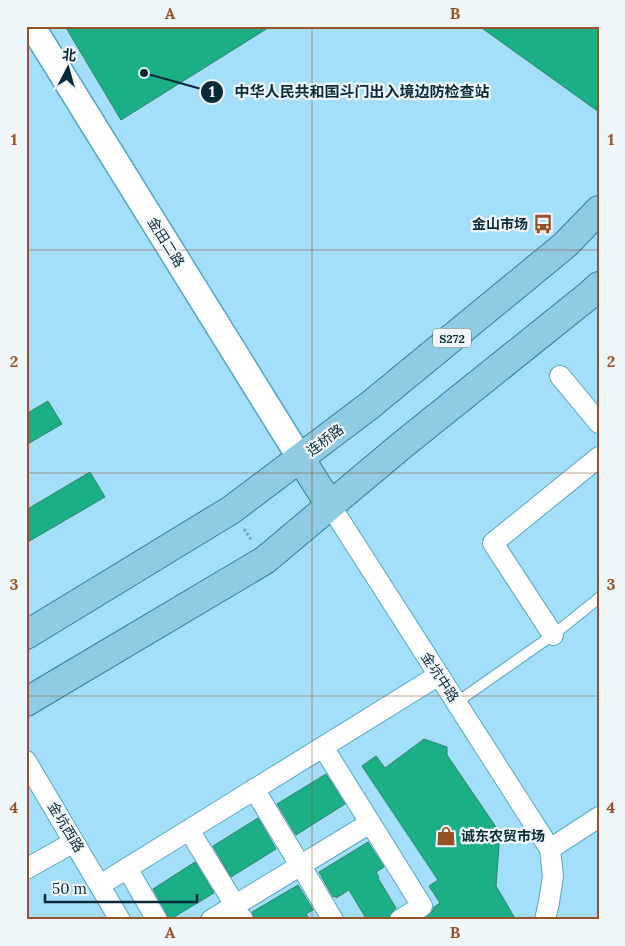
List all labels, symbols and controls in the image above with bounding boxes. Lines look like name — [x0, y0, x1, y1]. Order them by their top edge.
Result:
text: A — [165, 3, 176, 23]
text: B — [450, 3, 461, 23]
north arrow — [42, 42, 92, 92]
text: 北 — [61, 45, 77, 65]
callout: 中华人民共和国斗门出入境边防检查站 — [199, 77, 499, 107]
text: 1 — [209, 82, 215, 101]
text: 中华人民共和国斗门出入境边防检查站 — [234, 82, 490, 101]
text: 1 — [11, 129, 17, 149]
text: 1 — [608, 129, 614, 149]
street label: 金田二路 — [144, 213, 188, 271]
bus stop icon: 金山市场 — [532, 213, 554, 235]
place label: 金山市场 — [472, 215, 528, 233]
road number: S272 — [433, 328, 471, 348]
text: 2 — [10, 351, 18, 371]
text: 2 — [607, 351, 615, 371]
street label: 连桥路 — [303, 420, 347, 460]
text: 3 — [10, 574, 19, 594]
text: 3 — [607, 574, 616, 594]
street label: 金坑中路 — [417, 649, 463, 705]
text: 4 — [10, 797, 19, 817]
text: 4 — [607, 797, 616, 817]
street label: 金坑西路 — [44, 798, 88, 856]
shop icon: 诚东农贸市场 — [435, 825, 457, 847]
place label: 诚东农贸市场 — [461, 827, 545, 845]
scale bar — [45, 871, 198, 903]
text: 50 m — [52, 879, 87, 898]
text: A — [165, 922, 176, 942]
text: B — [450, 922, 461, 942]

